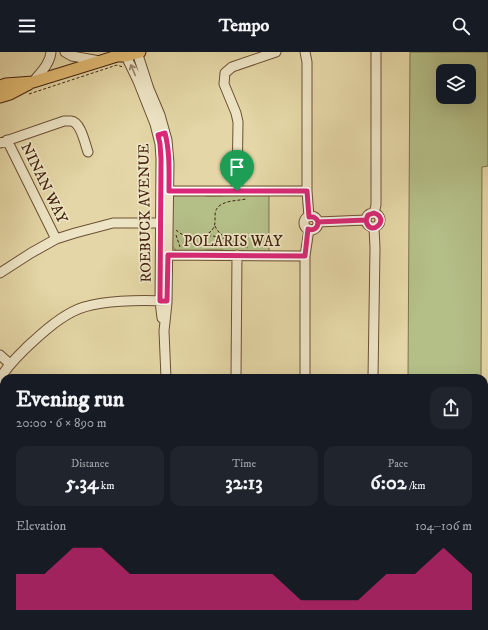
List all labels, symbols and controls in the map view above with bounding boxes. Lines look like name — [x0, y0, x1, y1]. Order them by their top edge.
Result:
icon: menu — [16, 15, 38, 37]
text: Tempo — [219, 15, 269, 37]
icon: search — [450, 15, 472, 37]
map controls — [436, 64, 476, 104]
button: layers — [436, 64, 476, 104]
one-way arrow — [129, 65, 137, 77]
street label: NINAN WAY — [16, 139, 72, 227]
street label: ROEBUCK AVENUE — [134, 143, 156, 283]
pin — [220, 150, 254, 191]
icon: arrive — [226, 156, 248, 178]
street label: POLARIS WAY — [183, 232, 283, 251]
text: Evening run — [16, 386, 124, 413]
button: share — [430, 387, 472, 429]
text: 20:00 · 6 × 890 m — [16, 415, 107, 431]
text: Distance — [71, 457, 109, 471]
text: Time — [232, 457, 256, 471]
text: Pace — [388, 457, 408, 471]
text: 5.34 — [65, 471, 98, 496]
text: 32:13 — [225, 471, 263, 496]
text: 6:02 — [370, 471, 407, 496]
text: km — [98, 479, 115, 493]
text: /km — [407, 479, 426, 493]
text: Elevation — [16, 518, 66, 534]
text: 104–106 m — [415, 518, 472, 534]

